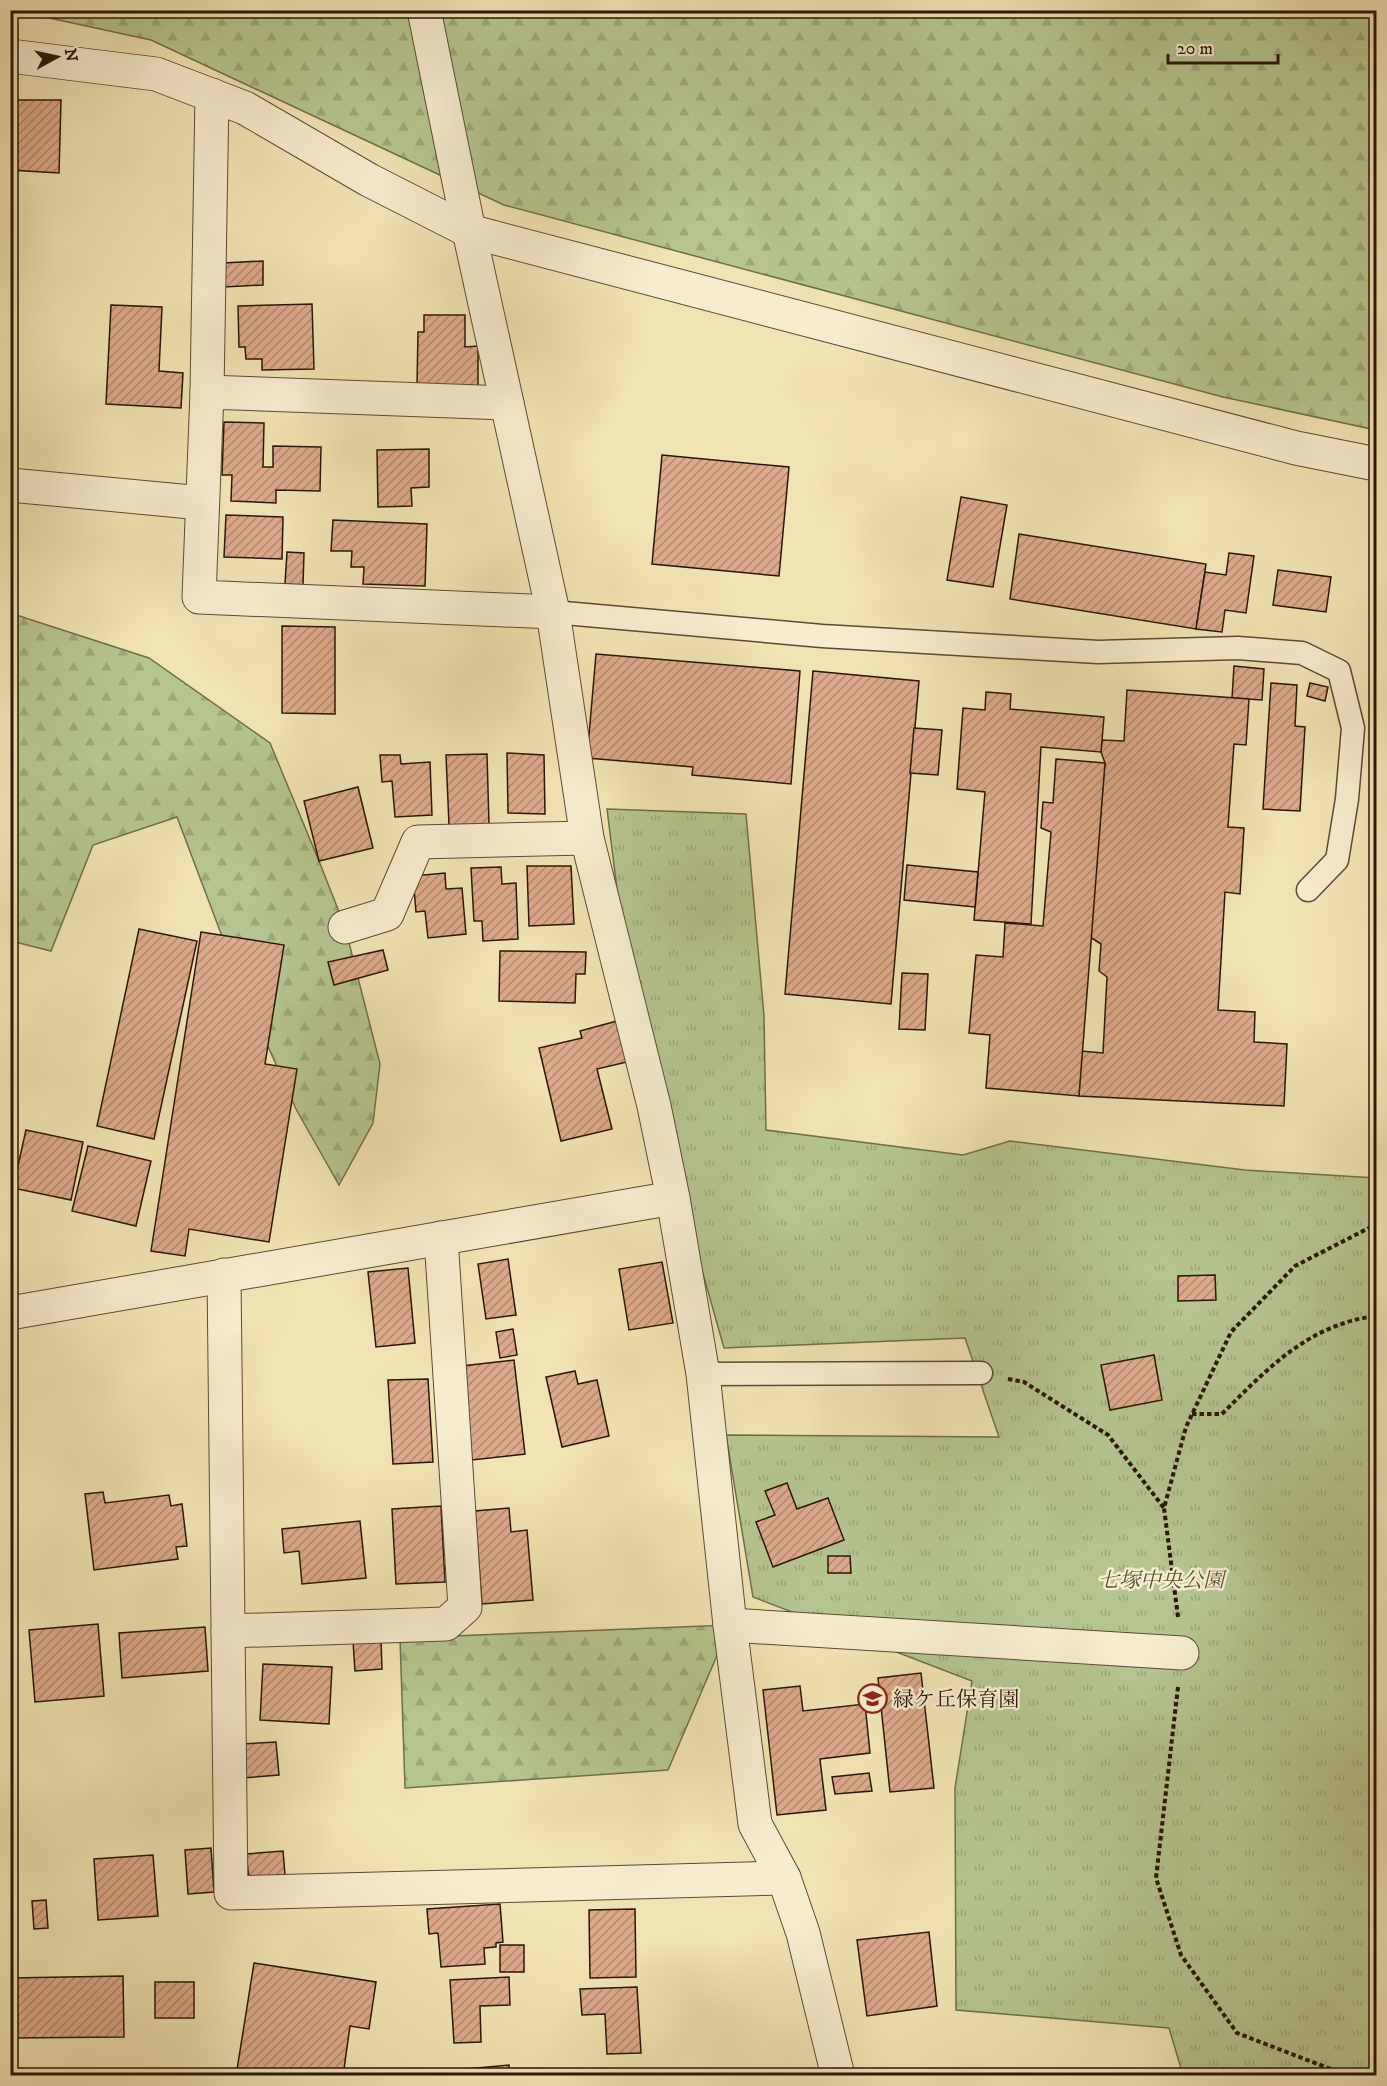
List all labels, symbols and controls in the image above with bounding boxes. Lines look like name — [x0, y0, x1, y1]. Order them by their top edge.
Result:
north arrow — [27, 27, 87, 87]
scale bar — [1168, 27, 1278, 65]
text: 20 m — [1177, 38, 1213, 60]
text: N — [60, 47, 82, 63]
park label: 七塚中央公園 — [1098, 1568, 1227, 1594]
school or university icon: 緑ケ丘保育園 — [856, 1683, 888, 1715]
place label: 緑ケ丘保育園 — [893, 1687, 1019, 1713]

